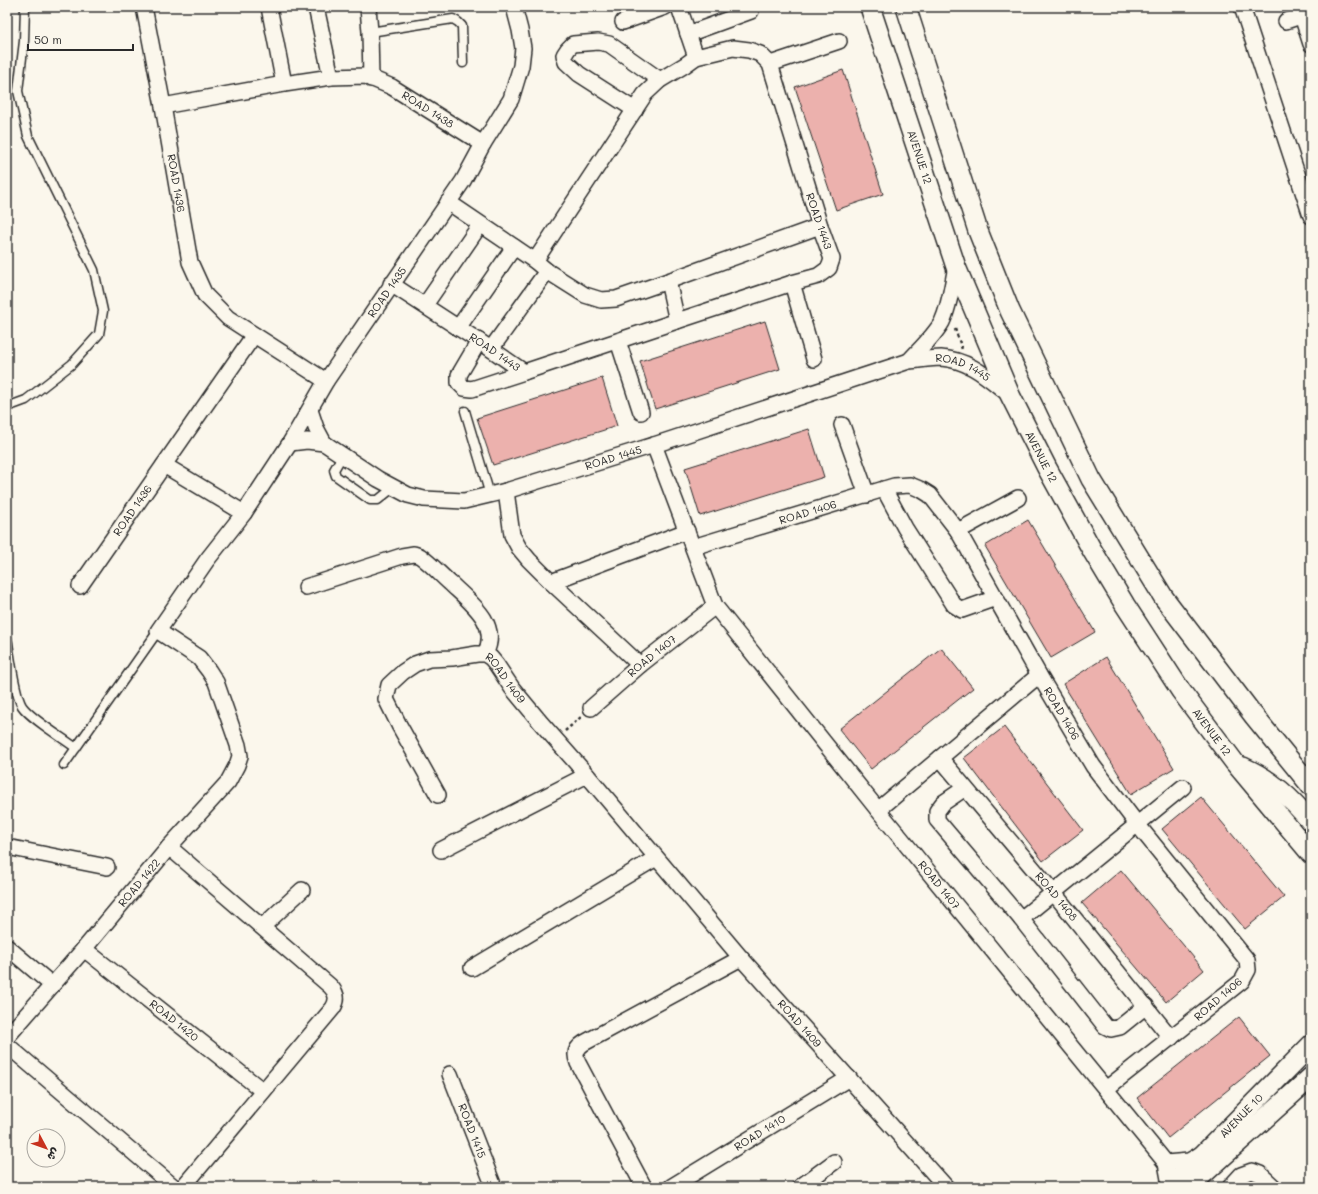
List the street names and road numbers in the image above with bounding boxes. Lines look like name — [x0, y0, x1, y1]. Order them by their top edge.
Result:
street label: ROAD 1438 — [399, 87, 457, 131]
street label: AVENUE 12 — [904, 128, 936, 186]
street label: ROAD 1436 — [164, 153, 189, 213]
street label: ROAD 1443 — [803, 191, 836, 252]
street label: ROAD 1435 — [364, 263, 409, 320]
street label: ROAD 1443 — [466, 329, 524, 375]
street label: ROAD 1445 — [935, 350, 994, 384]
street label: AVENUE 12 — [1022, 428, 1061, 485]
street label: ROAD 1445 — [583, 441, 643, 473]
street label: ROAD 1436 — [109, 482, 155, 539]
street label: ROAD 1406 — [777, 496, 838, 527]
street label: ROAD 1407 — [624, 631, 679, 680]
street label: ROAD 1409 — [483, 649, 530, 706]
street label: ROAD 1406 — [1041, 684, 1084, 742]
street label: AVENUE 12 — [1189, 705, 1235, 758]
street label: ROAD 1422 — [114, 855, 163, 910]
street label: ROAD 1407 — [915, 857, 964, 912]
street label: ROAD 1408 — [1032, 869, 1082, 924]
street label: ROAD 1406 — [1190, 974, 1245, 1024]
street label: ROAD 1420 — [147, 996, 202, 1044]
street label: ROAD 1409 — [775, 996, 826, 1051]
street label: AVENUE 10 — [1216, 1090, 1266, 1141]
street label: ROAD 1415 — [455, 1101, 490, 1160]
street label: ROAD 1410 — [731, 1111, 788, 1154]

